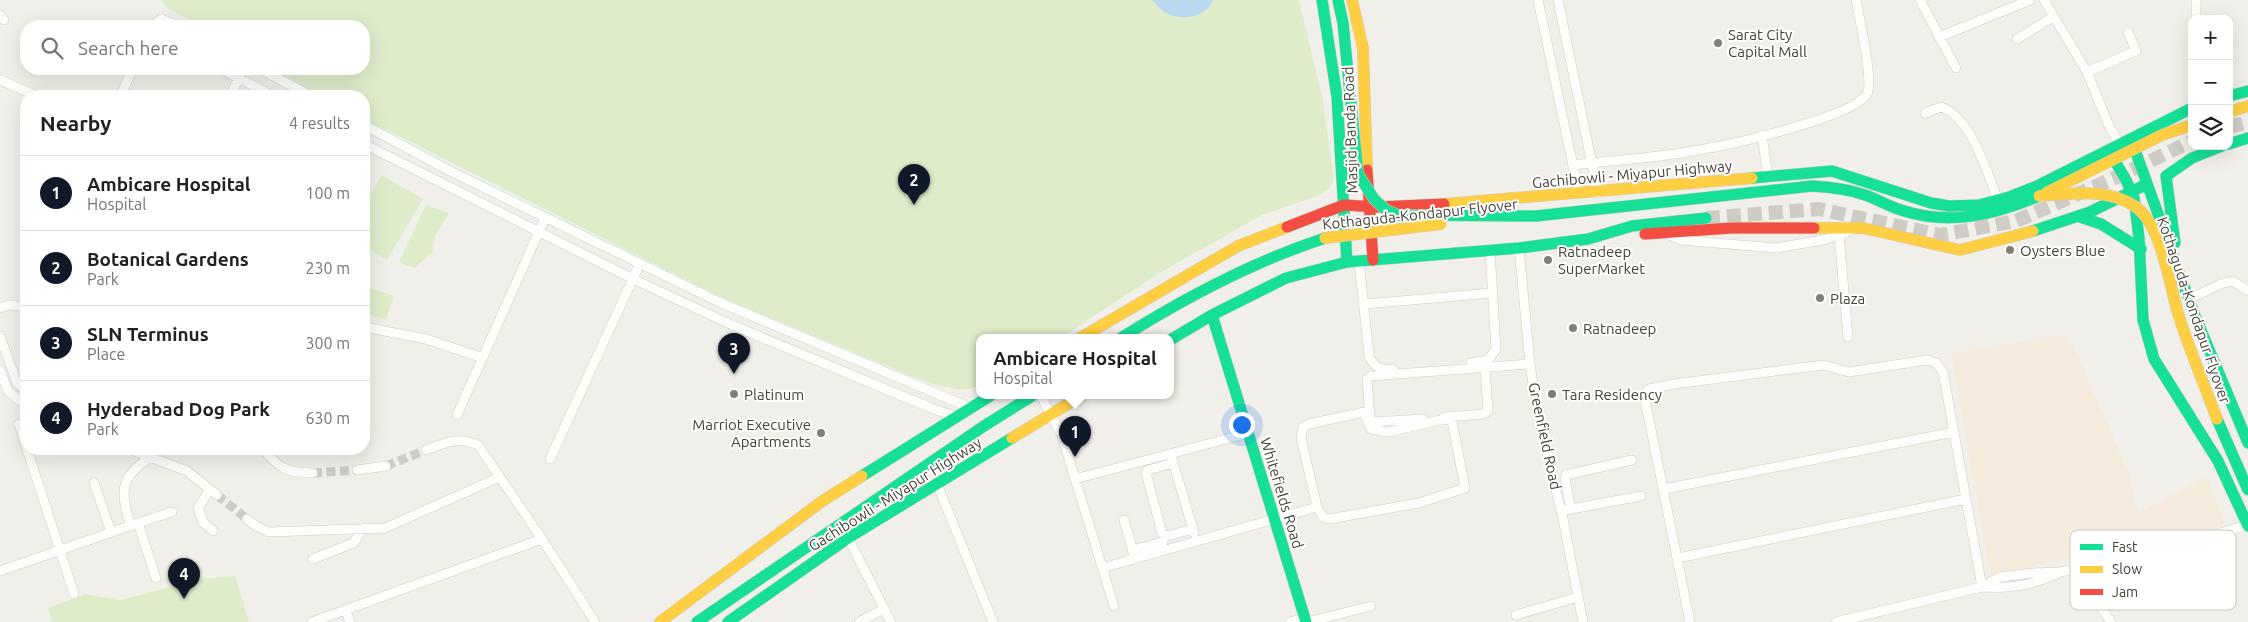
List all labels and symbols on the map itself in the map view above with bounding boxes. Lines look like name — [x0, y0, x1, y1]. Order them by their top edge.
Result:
place label: Sarat City Capital Mall — [1728, 26, 1807, 60]
marker: Sarat City Capital Mall — [1712, 37, 1724, 49]
street label: Masjid Banda Road — [1339, 66, 1361, 194]
street label: Gachibowli - Miyapur Highway — [1531, 157, 1733, 191]
pin: 2 — [898, 164, 930, 205]
street label: Kothaguda-Kondapur Flyover — [1322, 195, 1519, 233]
street label: Kothaguda-Kondapur Flyover — [2154, 215, 2234, 406]
place label: Oysters Blue — [2020, 242, 2105, 259]
place label: Ratnadeep SuperMarket — [1558, 243, 1645, 277]
marker: Oysters Blue — [2004, 244, 2016, 256]
marker: Ratnadeep SuperMarket — [1542, 254, 1554, 266]
place label: Plaza — [1830, 290, 1865, 307]
marker: Plaza — [1814, 292, 1826, 304]
place label: Ratnadeep — [1583, 320, 1656, 337]
marker: Ratnadeep — [1567, 322, 1579, 334]
pin: 3 — [718, 333, 750, 374]
street label: Greenfield Road — [1525, 381, 1565, 491]
place label: Platinum — [744, 386, 804, 403]
place label: Tara Residency — [1562, 386, 1662, 403]
marker: Platinum — [728, 388, 740, 400]
marker: Tara Residency — [1546, 388, 1558, 400]
your location — [1229, 412, 1255, 438]
place label: Marriot Executive Apartments — [692, 416, 811, 450]
pin: 1 — [1059, 416, 1091, 457]
marker: Marriot Executive Apartments — [815, 427, 827, 439]
street label: Gachibowli - Miyapur Highway — [805, 434, 985, 554]
street label: Whitefields Road — [1257, 435, 1307, 551]
legend — [2070, 530, 2236, 610]
text: Fast — [2112, 539, 2138, 555]
pin: 4 — [168, 558, 200, 599]
text: Slow — [2112, 561, 2142, 577]
text: Jam — [2112, 584, 2138, 600]

